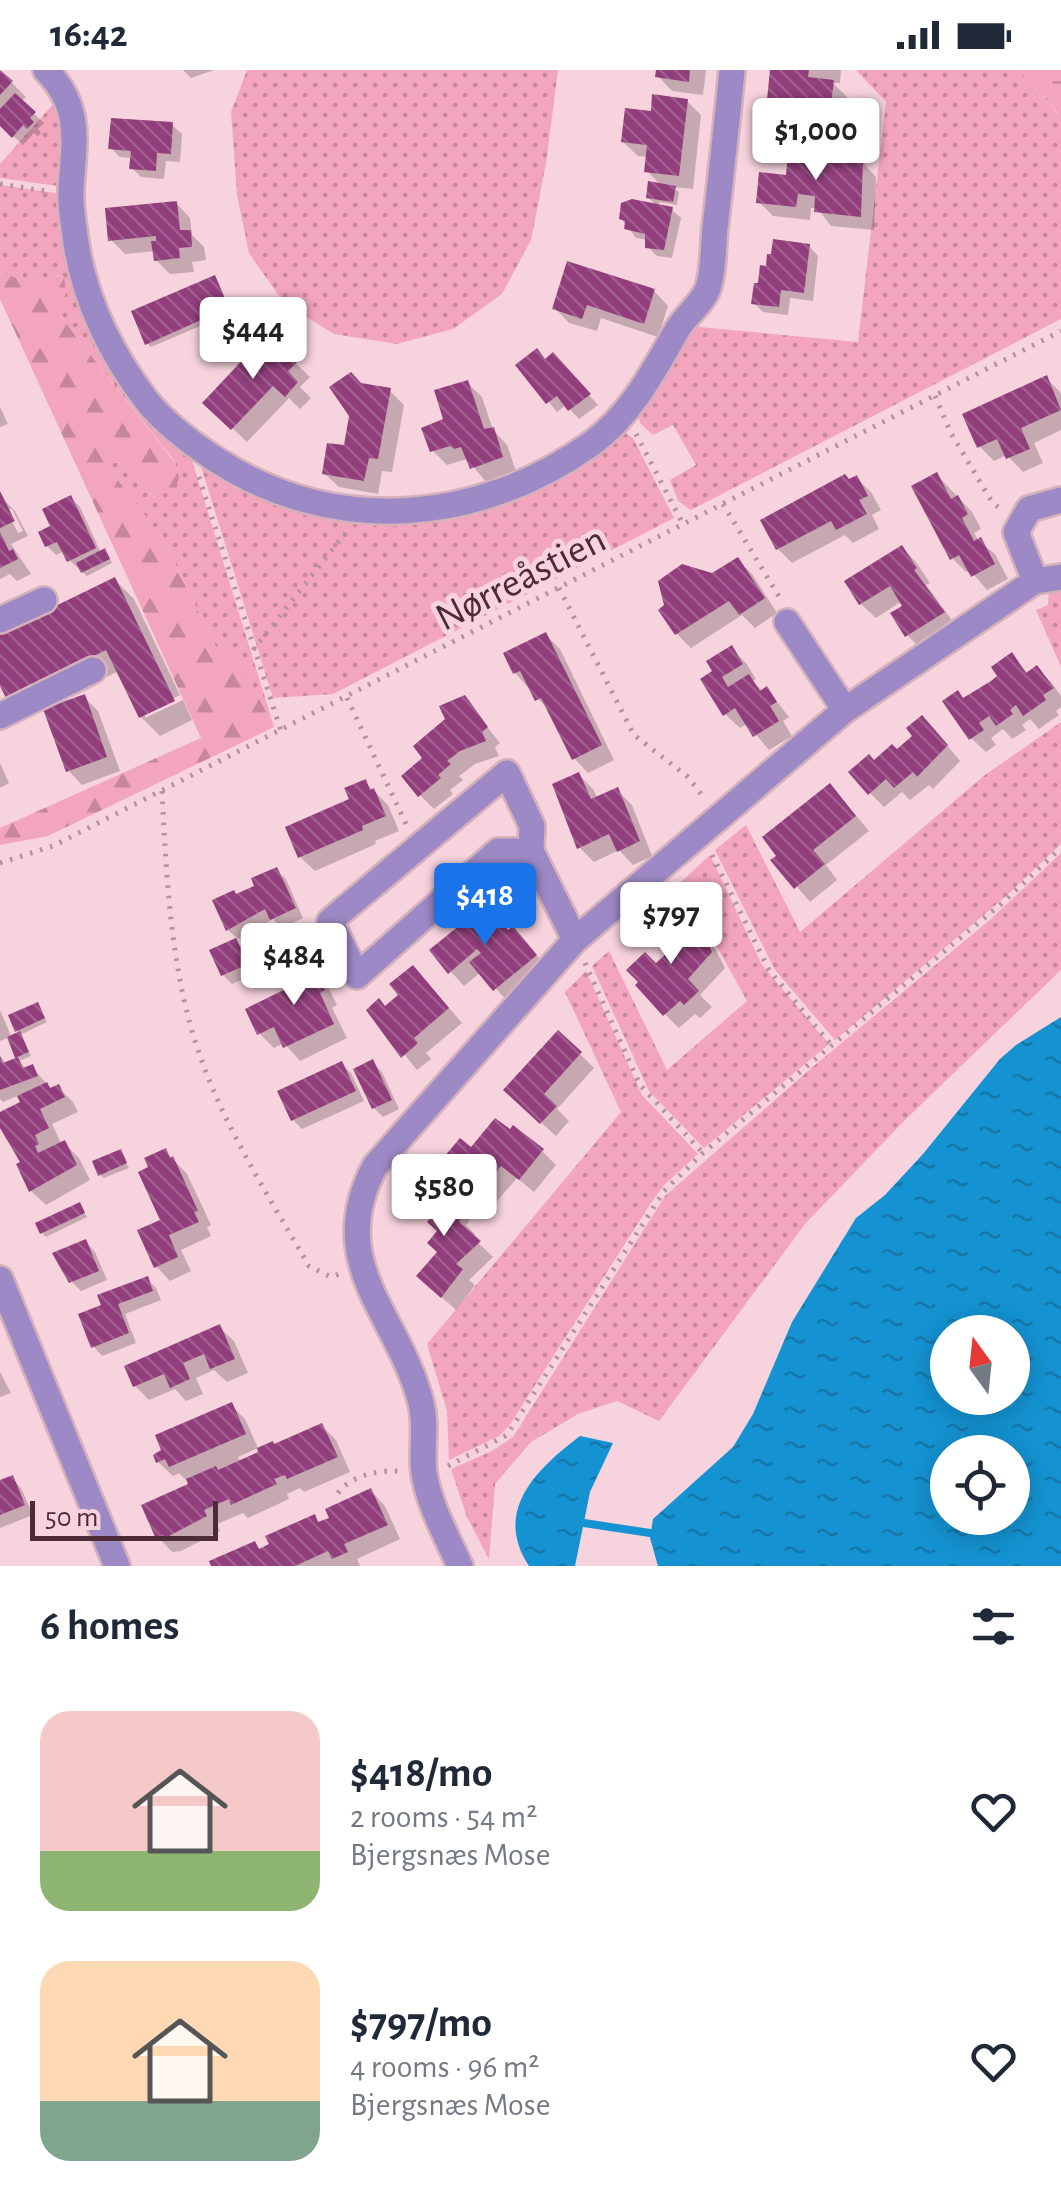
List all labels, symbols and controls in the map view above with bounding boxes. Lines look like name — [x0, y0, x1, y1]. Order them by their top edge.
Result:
text: 16:42 — [50, 16, 128, 54]
pin: $1,000 — [735, 98, 897, 183]
text: $1,000 — [774, 114, 858, 146]
pin: $444 — [194, 297, 312, 382]
text: $444 — [222, 313, 284, 345]
street label: Nørreåstien — [429, 519, 612, 639]
pin: $418 — [426, 863, 544, 948]
text: $418 — [456, 879, 514, 911]
pin: $797 — [612, 882, 730, 967]
text: $797 — [642, 898, 700, 930]
pin: $484 — [235, 923, 353, 1008]
text: $484 — [263, 939, 325, 971]
pin: $580 — [385, 1154, 503, 1239]
text: $580 — [414, 1170, 474, 1202]
north arrow — [930, 1315, 1030, 1415]
map controls — [930, 1315, 1030, 1535]
button: locate — [930, 1435, 1030, 1535]
scale bar — [30, 1496, 218, 1540]
text: 50 m — [45, 1504, 99, 1532]
icon: filters — [966, 1599, 1021, 1654]
text: 6 homes — [40, 1605, 179, 1647]
icon: home — [120, 1751, 240, 1871]
text: $418/mo — [350, 1752, 492, 1794]
icon: heart — [966, 1784, 1021, 1839]
text: 2 rooms · 54 m² — [350, 1801, 537, 1833]
text: Bjergsnæs Mose — [350, 1839, 550, 1871]
icon: home — [120, 2001, 240, 2121]
text: $797/mo — [350, 2002, 492, 2044]
icon: heart — [966, 2034, 1021, 2089]
text: 4 rooms · 96 m² — [350, 2051, 540, 2083]
text: Bjergsnæs Mose — [350, 2089, 550, 2121]

